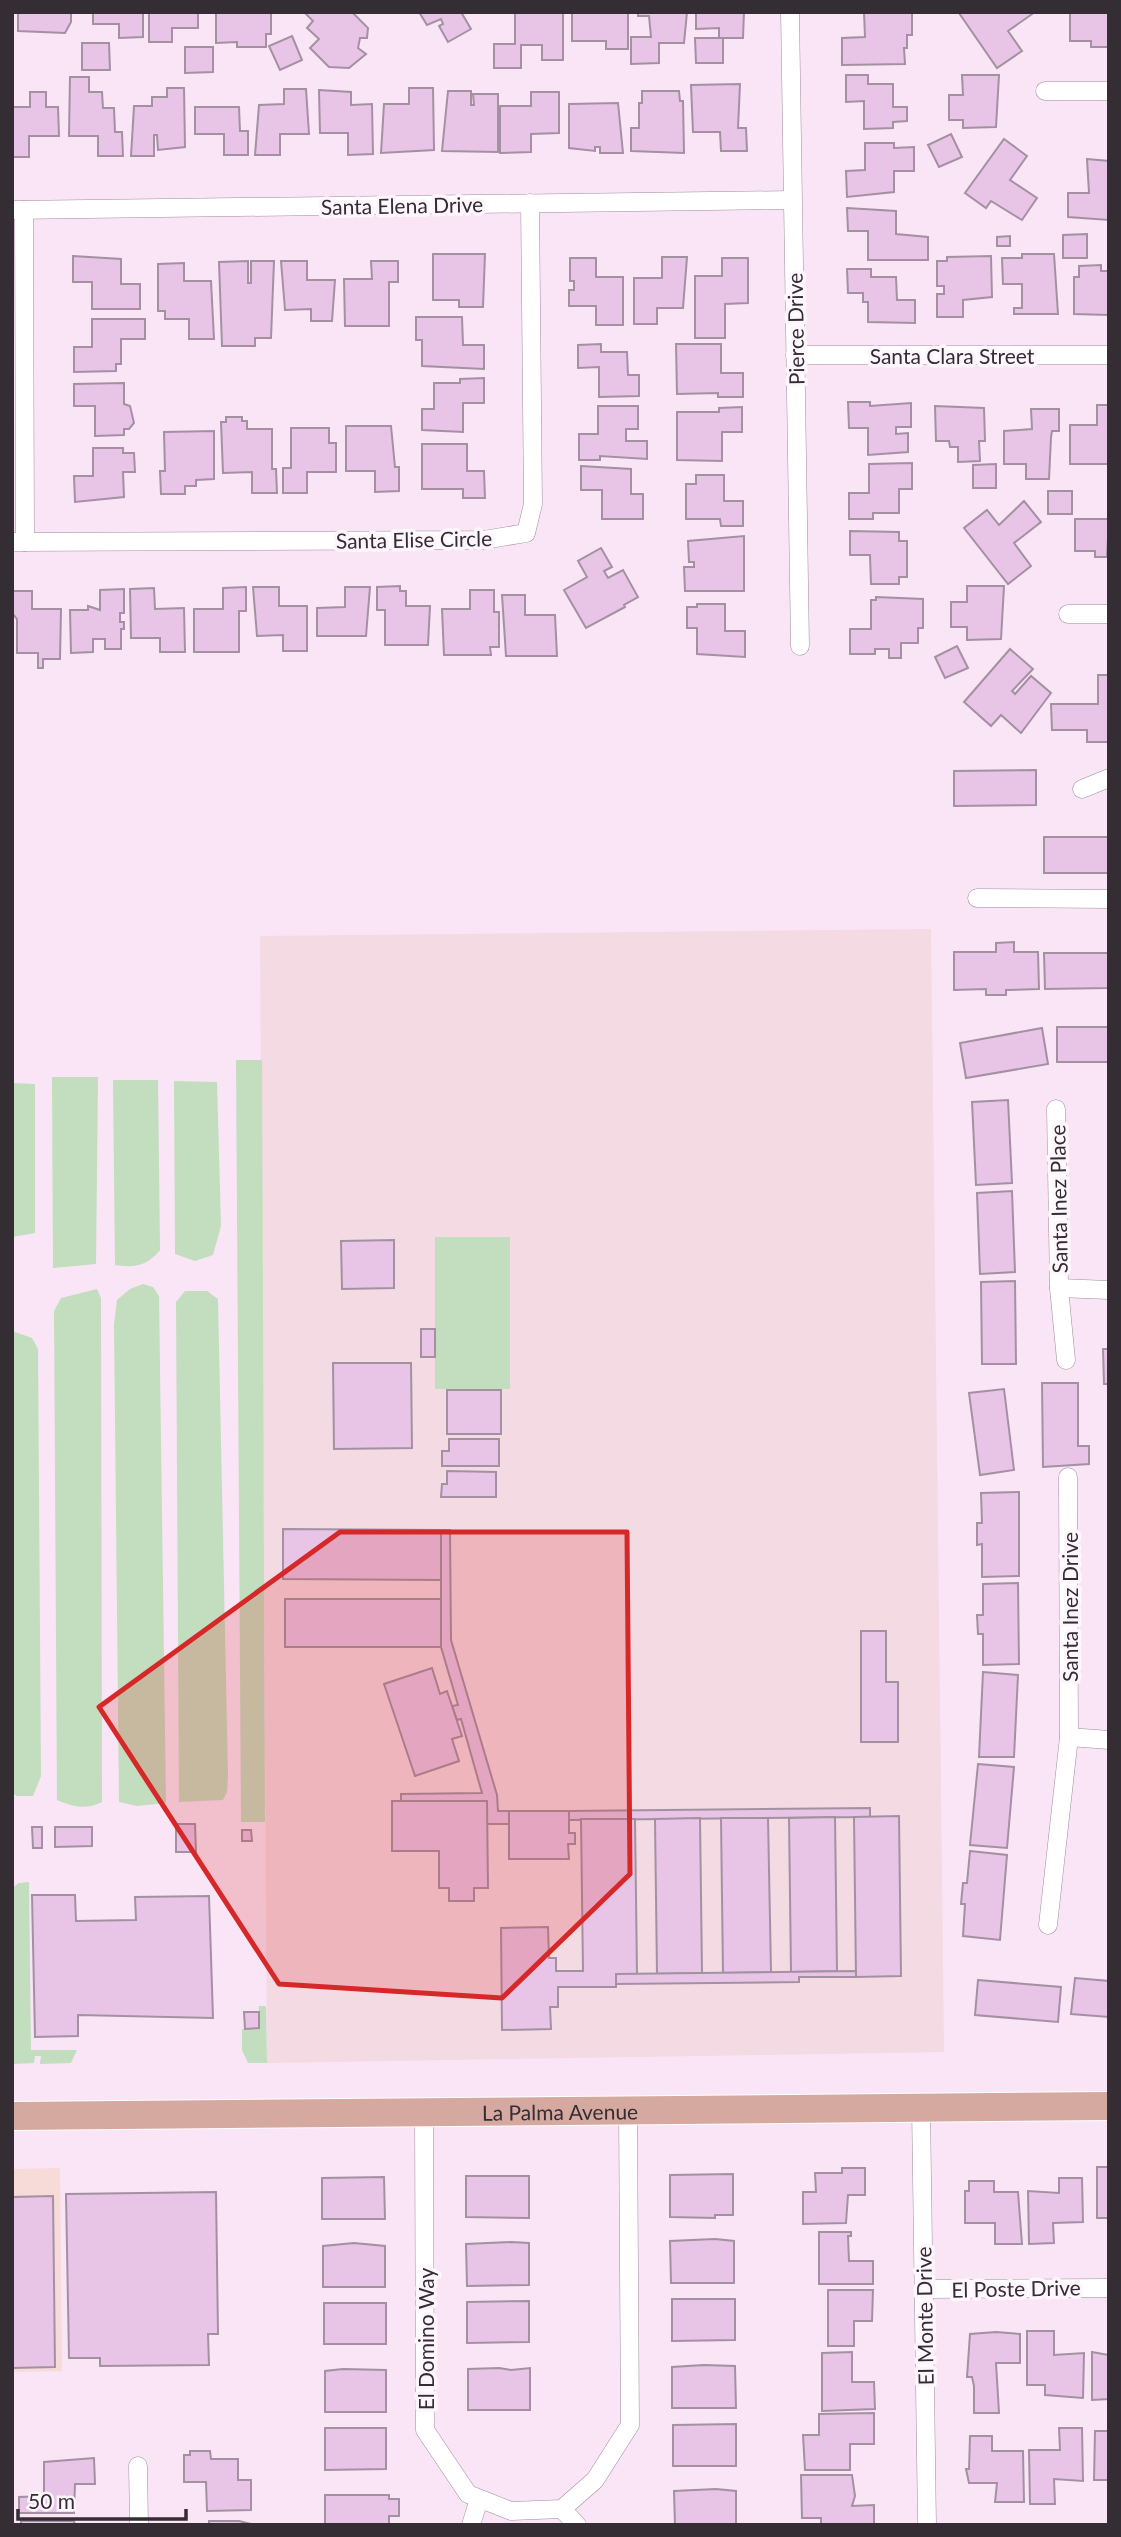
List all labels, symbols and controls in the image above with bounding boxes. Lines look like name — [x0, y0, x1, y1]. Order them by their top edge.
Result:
street label: Santa Elena Drive — [321, 191, 483, 219]
street label: Pierce Drive — [782, 273, 808, 385]
street label: Santa Clara Street — [870, 343, 1035, 368]
street label: Santa Elise Circle — [336, 525, 492, 553]
street label: Santa Inez Place — [1044, 1124, 1072, 1274]
street label: Santa Inez Drive — [1057, 1532, 1082, 1682]
street label: La Palma Avenue — [482, 2098, 638, 2124]
street label: El Monte Drive — [910, 2246, 938, 2386]
street label: El Domino Way — [413, 2267, 438, 2410]
street label: El Poste Drive — [951, 2274, 1081, 2302]
scale bar — [18, 2478, 186, 2522]
text: 50 m — [28, 2488, 75, 2513]

